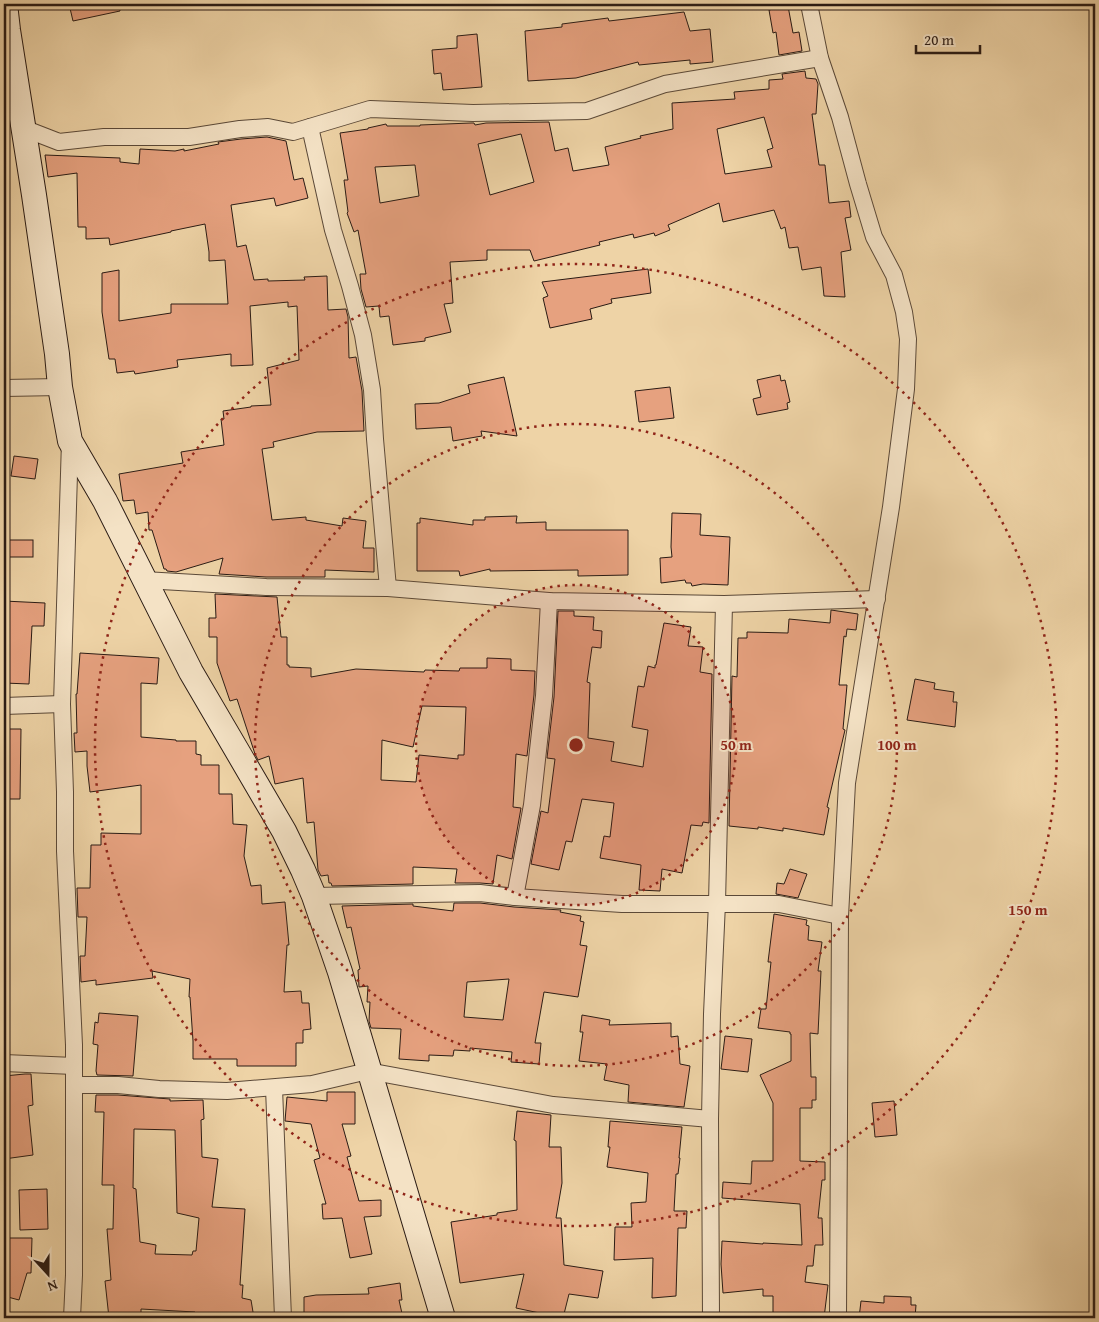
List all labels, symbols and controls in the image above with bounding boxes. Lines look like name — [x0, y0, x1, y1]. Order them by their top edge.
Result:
scale bar — [916, 22, 980, 54]
text: 20 m — [924, 29, 955, 50]
text: 50 m — [720, 734, 752, 755]
text: 100 m — [877, 734, 917, 755]
centre of rings — [567, 736, 585, 754]
text: 150 m — [1008, 899, 1048, 920]
north arrow — [22, 1250, 72, 1300]
text: N — [44, 1275, 61, 1297]

